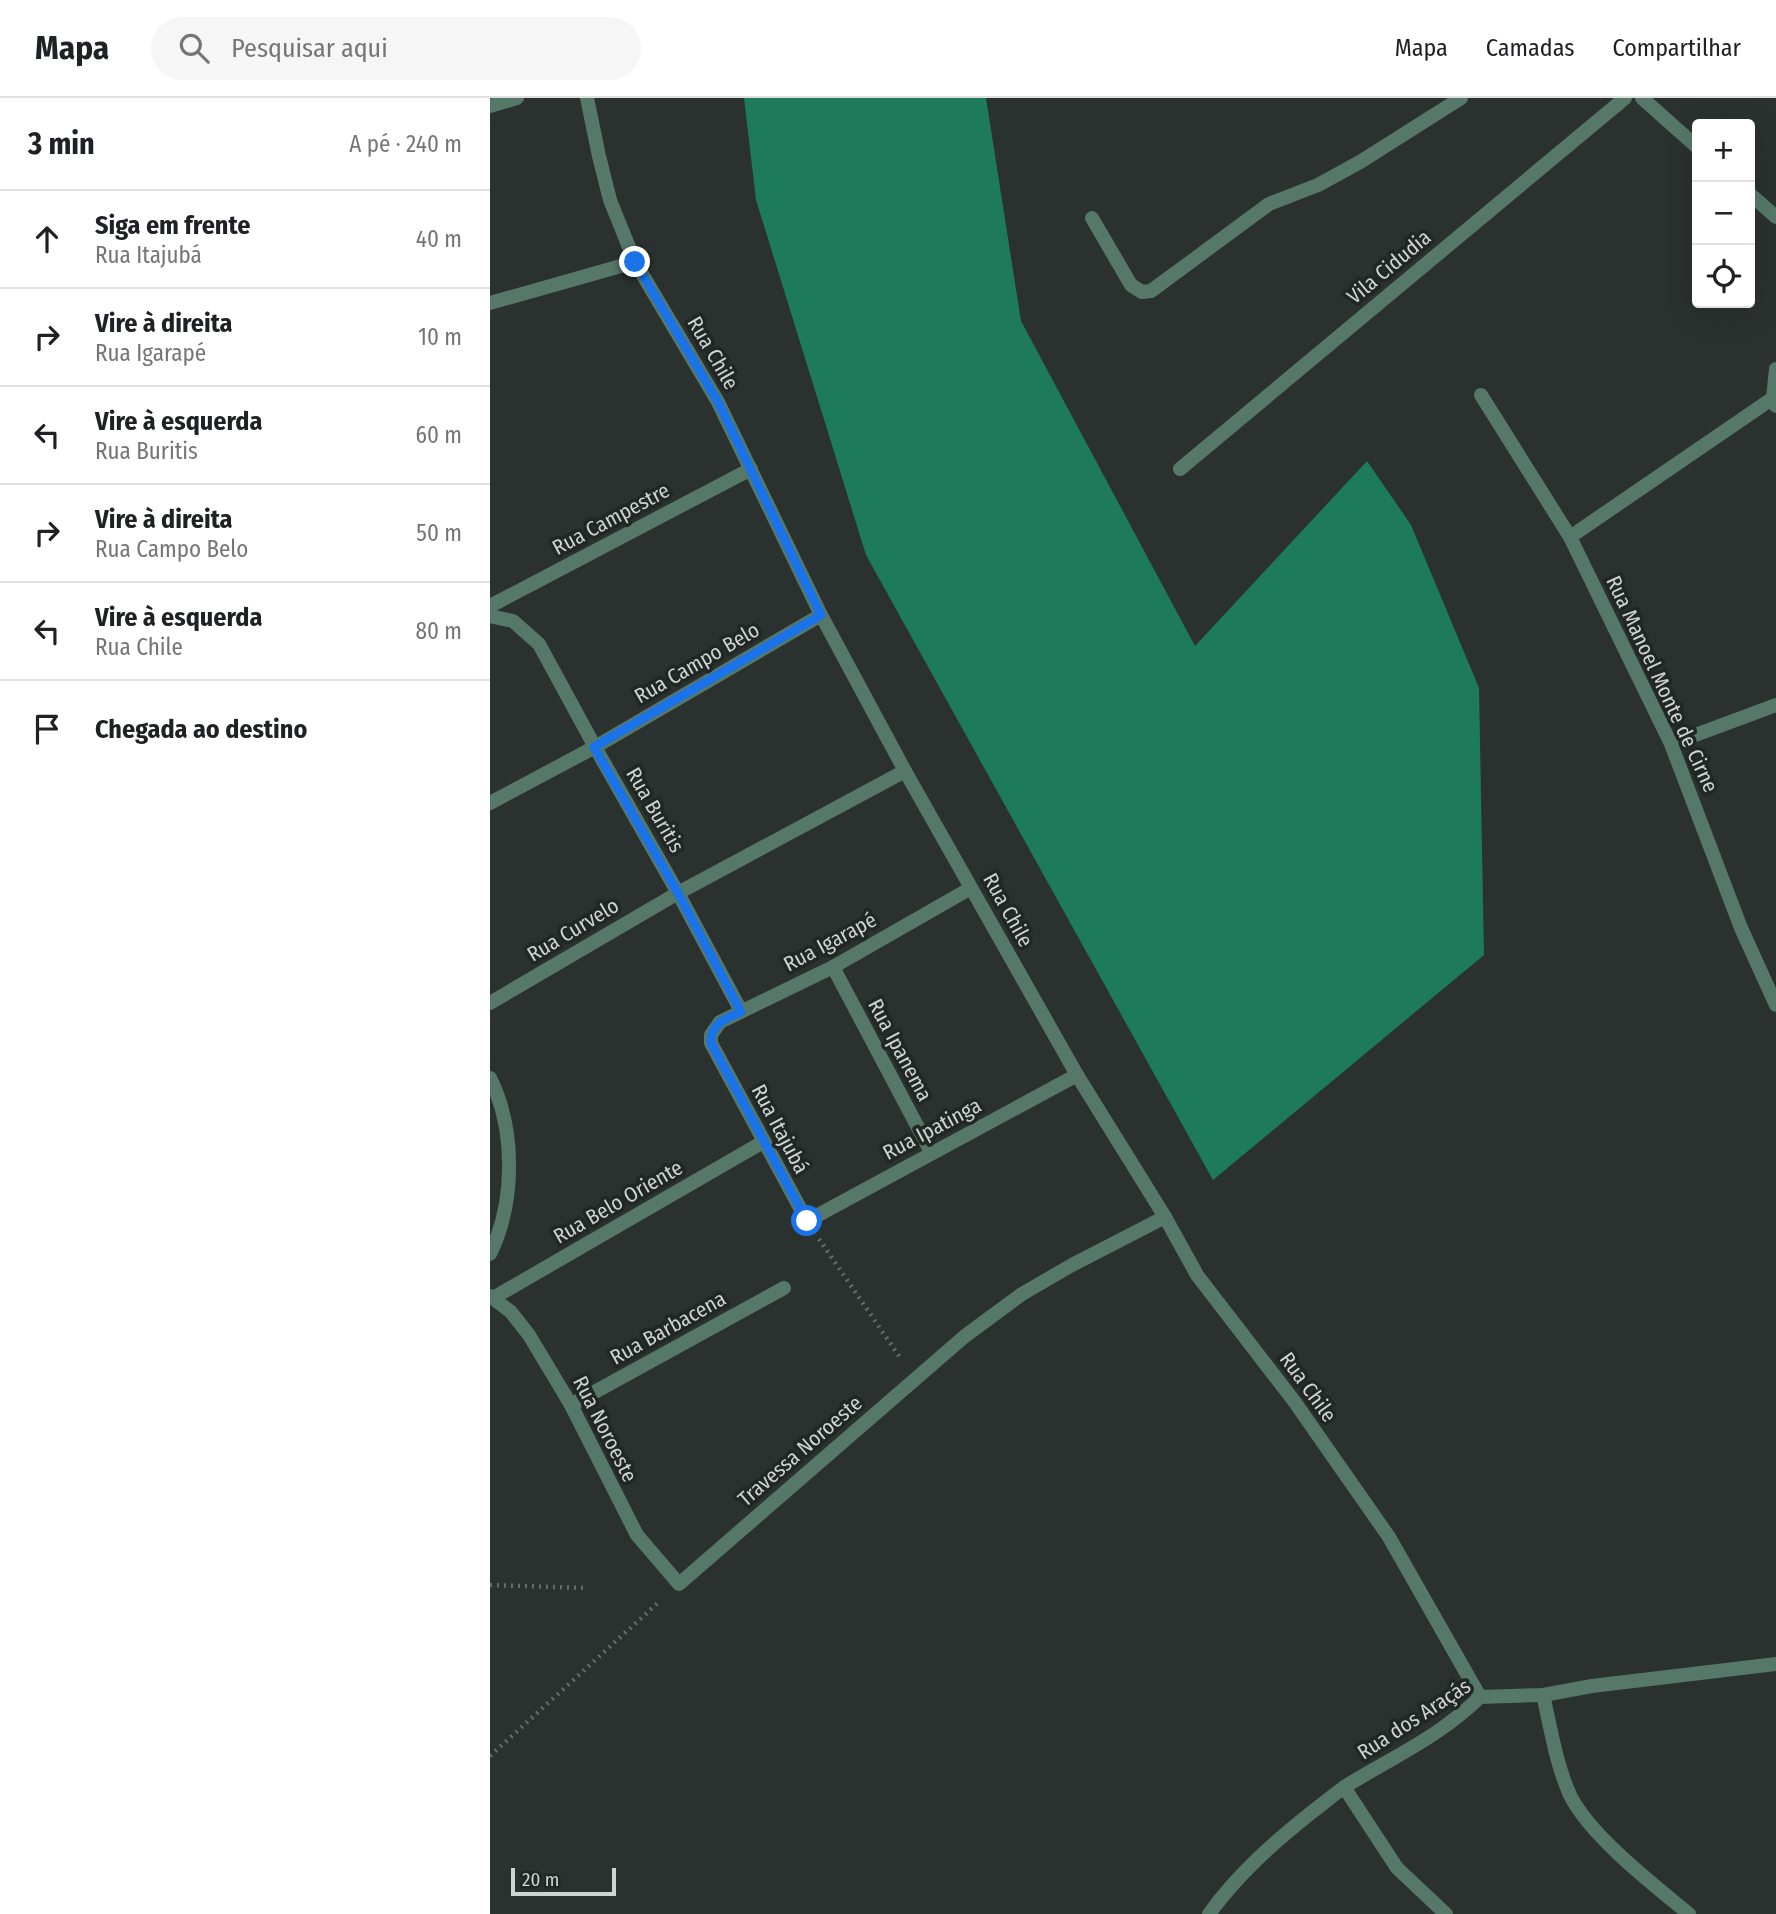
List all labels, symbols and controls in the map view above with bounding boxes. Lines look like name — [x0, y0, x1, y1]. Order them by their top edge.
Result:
search box — [151, 17, 641, 80]
text: Mapa — [35, 28, 109, 68]
icon: search — [175, 29, 213, 67]
text: Pesquisar aqui — [231, 33, 388, 64]
text: Mapa — [1395, 34, 1448, 62]
text: Camadas — [1486, 34, 1575, 62]
text: Compartilhar — [1613, 34, 1741, 62]
map controls — [1692, 119, 1755, 308]
button: + — [1692, 119, 1755, 182]
text: 3 min — [28, 126, 95, 162]
text: A pé · 240 m — [349, 130, 462, 158]
button: − — [1692, 182, 1755, 245]
text: Siga em frente — [95, 210, 250, 241]
icon: ahead — [28, 220, 66, 258]
street label: Vila Cidudia — [1342, 224, 1436, 310]
text: 40 m — [416, 225, 462, 253]
text: Rua Itajubá — [95, 241, 202, 269]
button: locate — [1692, 245, 1755, 308]
route end — [619, 246, 650, 277]
text: Vire à direita — [95, 308, 233, 339]
street label: Rua Chile — [682, 312, 744, 394]
icon: right — [28, 318, 66, 356]
text: 10 m — [418, 323, 462, 351]
text: Rua Igarapé — [95, 339, 206, 367]
text: Vire à esquerda — [95, 406, 262, 437]
icon: left — [28, 416, 66, 454]
text: 60 m — [416, 421, 462, 449]
text: Rua Buritis — [95, 437, 198, 465]
street label: Rua Campestre — [548, 477, 674, 561]
text: Vire à direita — [95, 504, 233, 535]
icon: right — [28, 514, 66, 552]
text: 50 m — [416, 519, 462, 547]
text: Rua Campo Belo — [95, 535, 248, 563]
street label: Rua Manoel Monte de Cirne — [1600, 572, 1724, 796]
text: Vire à esquerda — [95, 602, 262, 633]
icon: left — [28, 612, 66, 650]
text: 80 m — [415, 617, 462, 645]
street label: Rua Campo Belo — [630, 617, 764, 709]
text: Rua Chile — [95, 633, 183, 661]
icon: arrive — [28, 710, 66, 748]
text: Chegada ao destino — [95, 714, 307, 745]
street label: Rua Buritis — [620, 763, 690, 857]
street label: Rua Chile — [977, 869, 1039, 951]
street label: Rua Curvelo — [522, 892, 624, 968]
street label: Rua Igarapé — [779, 907, 881, 977]
street label: Rua Ipanema — [862, 994, 938, 1106]
street label: Rua Itajubá — [746, 1080, 814, 1178]
street label: Rua Ipatinga — [878, 1092, 986, 1166]
street label: Rua Belo Oriente — [549, 1154, 687, 1250]
route start — [791, 1205, 822, 1236]
street label: Rua Barbacena — [606, 1286, 730, 1370]
street label: Rua Chile — [1274, 1347, 1342, 1427]
street label: Rua Noroeste — [567, 1372, 643, 1486]
street label: Travessa Noroeste — [733, 1390, 867, 1512]
street label: Rua dos Araçás — [1353, 1673, 1476, 1765]
scale bar — [511, 1865, 616, 1897]
text: 20 m — [522, 1868, 559, 1891]

